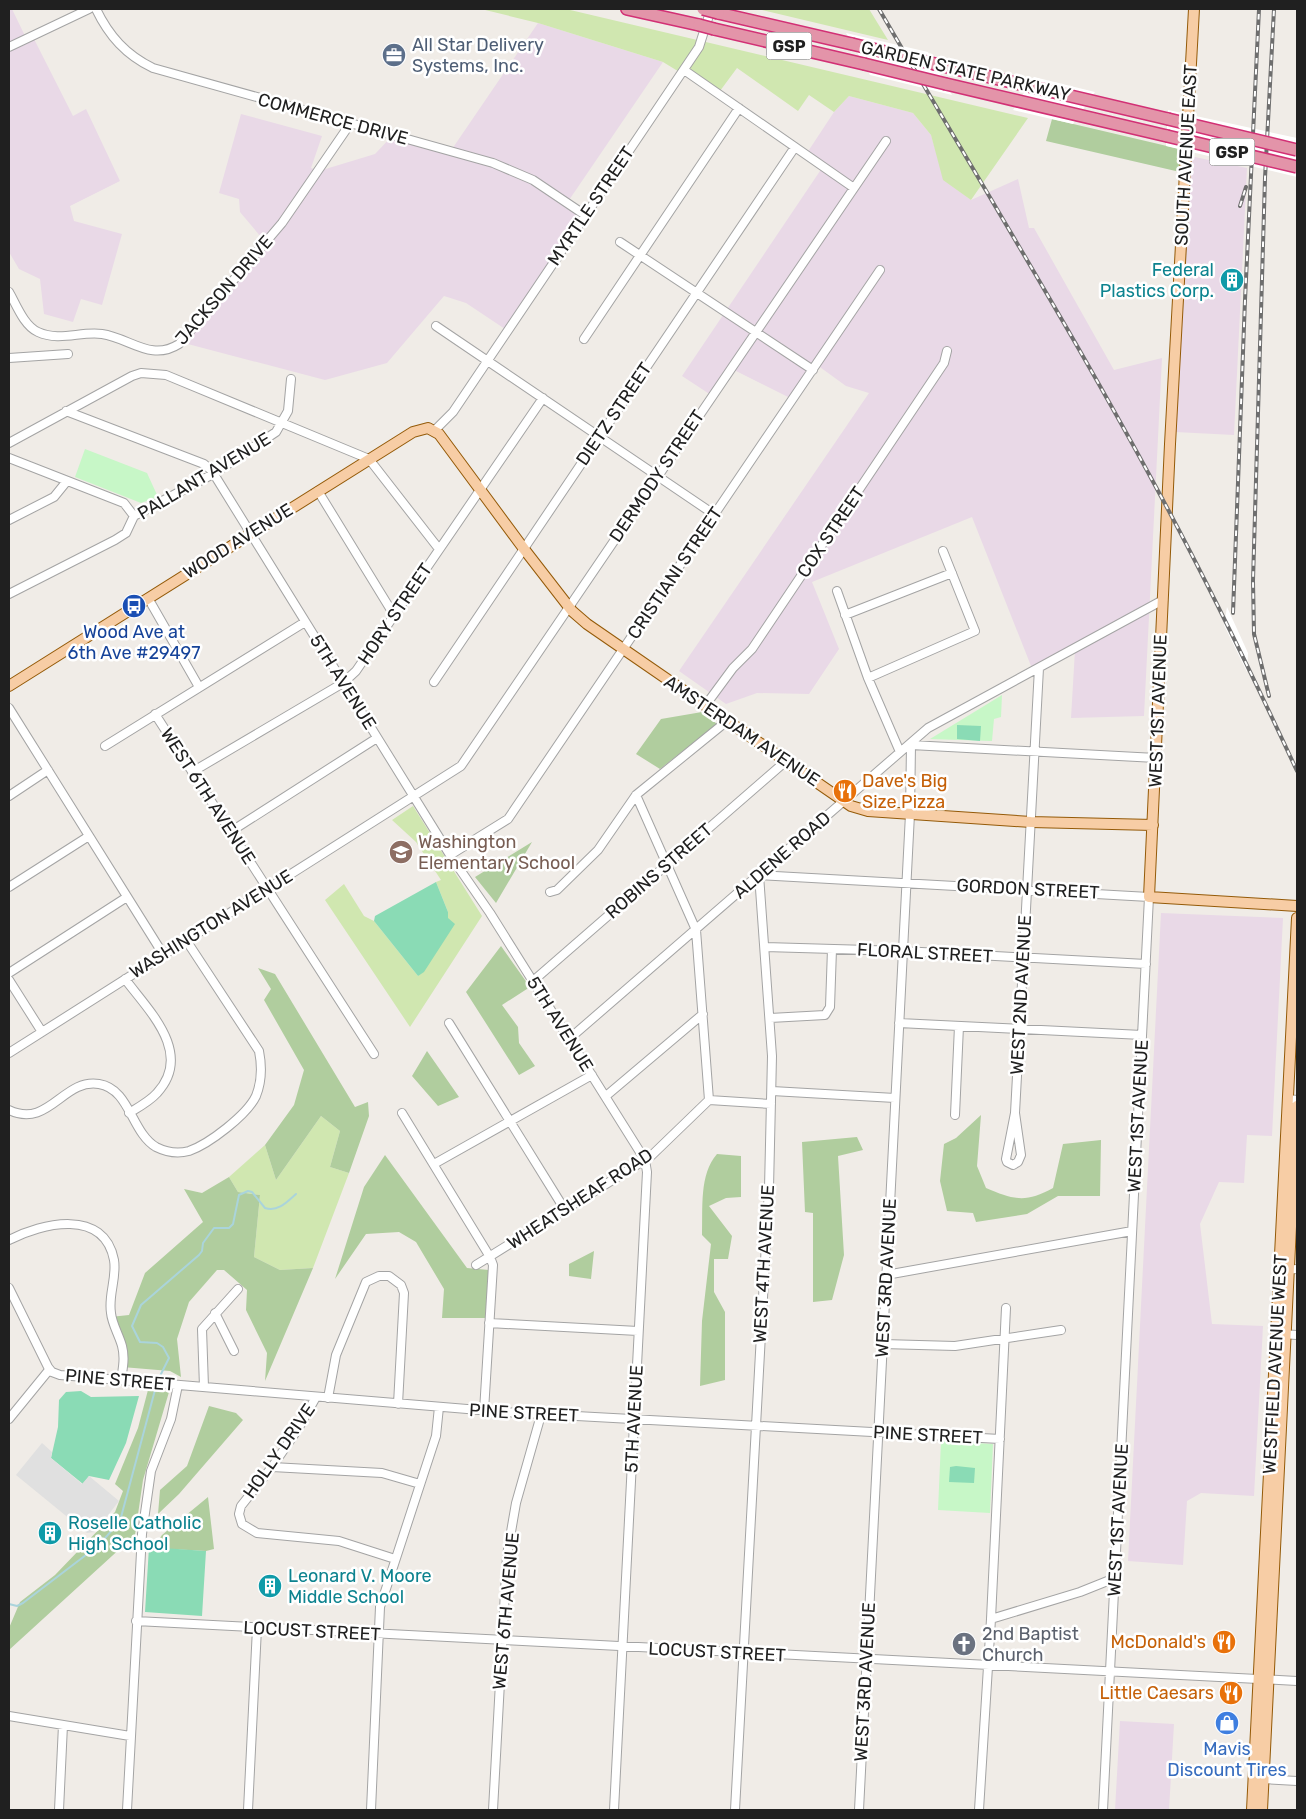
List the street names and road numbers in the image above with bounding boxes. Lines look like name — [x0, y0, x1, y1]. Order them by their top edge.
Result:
road number: GSP — [766, 32, 812, 59]
street label: GARDEN STATE PARKWAY — [859, 36, 1073, 106]
street label: SOUTH AVENUE EAST — [1170, 64, 1202, 246]
street label: COMMERCE DRIVE — [256, 88, 410, 150]
road number: GSP — [1210, 138, 1254, 166]
street label: MYRTLE STREET — [543, 142, 639, 270]
street label: JACKSON DRIVE — [171, 231, 277, 349]
street label: DIETZ STREET — [572, 358, 656, 470]
street label: DERMODY STREET — [605, 406, 709, 546]
street label: PALLANT AVENUE — [133, 428, 275, 524]
street label: COX STREET — [793, 482, 869, 582]
street label: WOOD AVENUE — [179, 499, 297, 583]
street label: CRISTIANI STREET — [623, 503, 727, 643]
street label: HORY STREET — [353, 559, 437, 669]
street label: 5TH AVENUE — [305, 630, 381, 734]
street label: WEST 1ST AVENUE — [1144, 634, 1172, 788]
street label: AMSTERDAM AVENUE — [660, 671, 824, 791]
street label: WEST 6TH AVENUE — [156, 724, 260, 868]
street label: ALDENE ROAD — [729, 807, 835, 903]
street label: ROBINS STREET — [601, 819, 717, 923]
street label: WASHINGTON AVENUE — [125, 865, 297, 983]
street label: GORDON STREET — [956, 874, 1100, 904]
street label: WEST 2ND AVENUE — [1006, 914, 1036, 1076]
street label: FLORAL STREET — [856, 938, 994, 968]
street label: 5TH AVENUE — [522, 972, 598, 1076]
street label: WEST 1ST AVENUE — [1123, 1039, 1153, 1193]
street label: WHEATSHEAF ROAD — [503, 1144, 657, 1254]
street label: WEST 4TH AVENUE — [749, 1184, 779, 1344]
street label: WEST 3RD AVENUE — [871, 1198, 901, 1358]
street label: WESTFIELD AVENUE WEST — [1258, 1253, 1292, 1475]
street label: PINE STREET — [64, 1364, 176, 1396]
street label: 5TH AVENUE — [620, 1365, 648, 1473]
street label: HOLLY DRIVE — [238, 1399, 320, 1503]
street label: PINE STREET — [469, 1399, 579, 1427]
street label: PINE STREET — [873, 1421, 983, 1449]
street label: WEST 1ST AVENUE — [1103, 1443, 1133, 1597]
street label: WEST 6TH AVENUE — [488, 1531, 524, 1691]
street label: WEST 3RD AVENUE — [850, 1602, 880, 1762]
street label: LOCUST STREET — [243, 1616, 381, 1646]
street label: LOCUST STREET — [648, 1637, 786, 1667]

